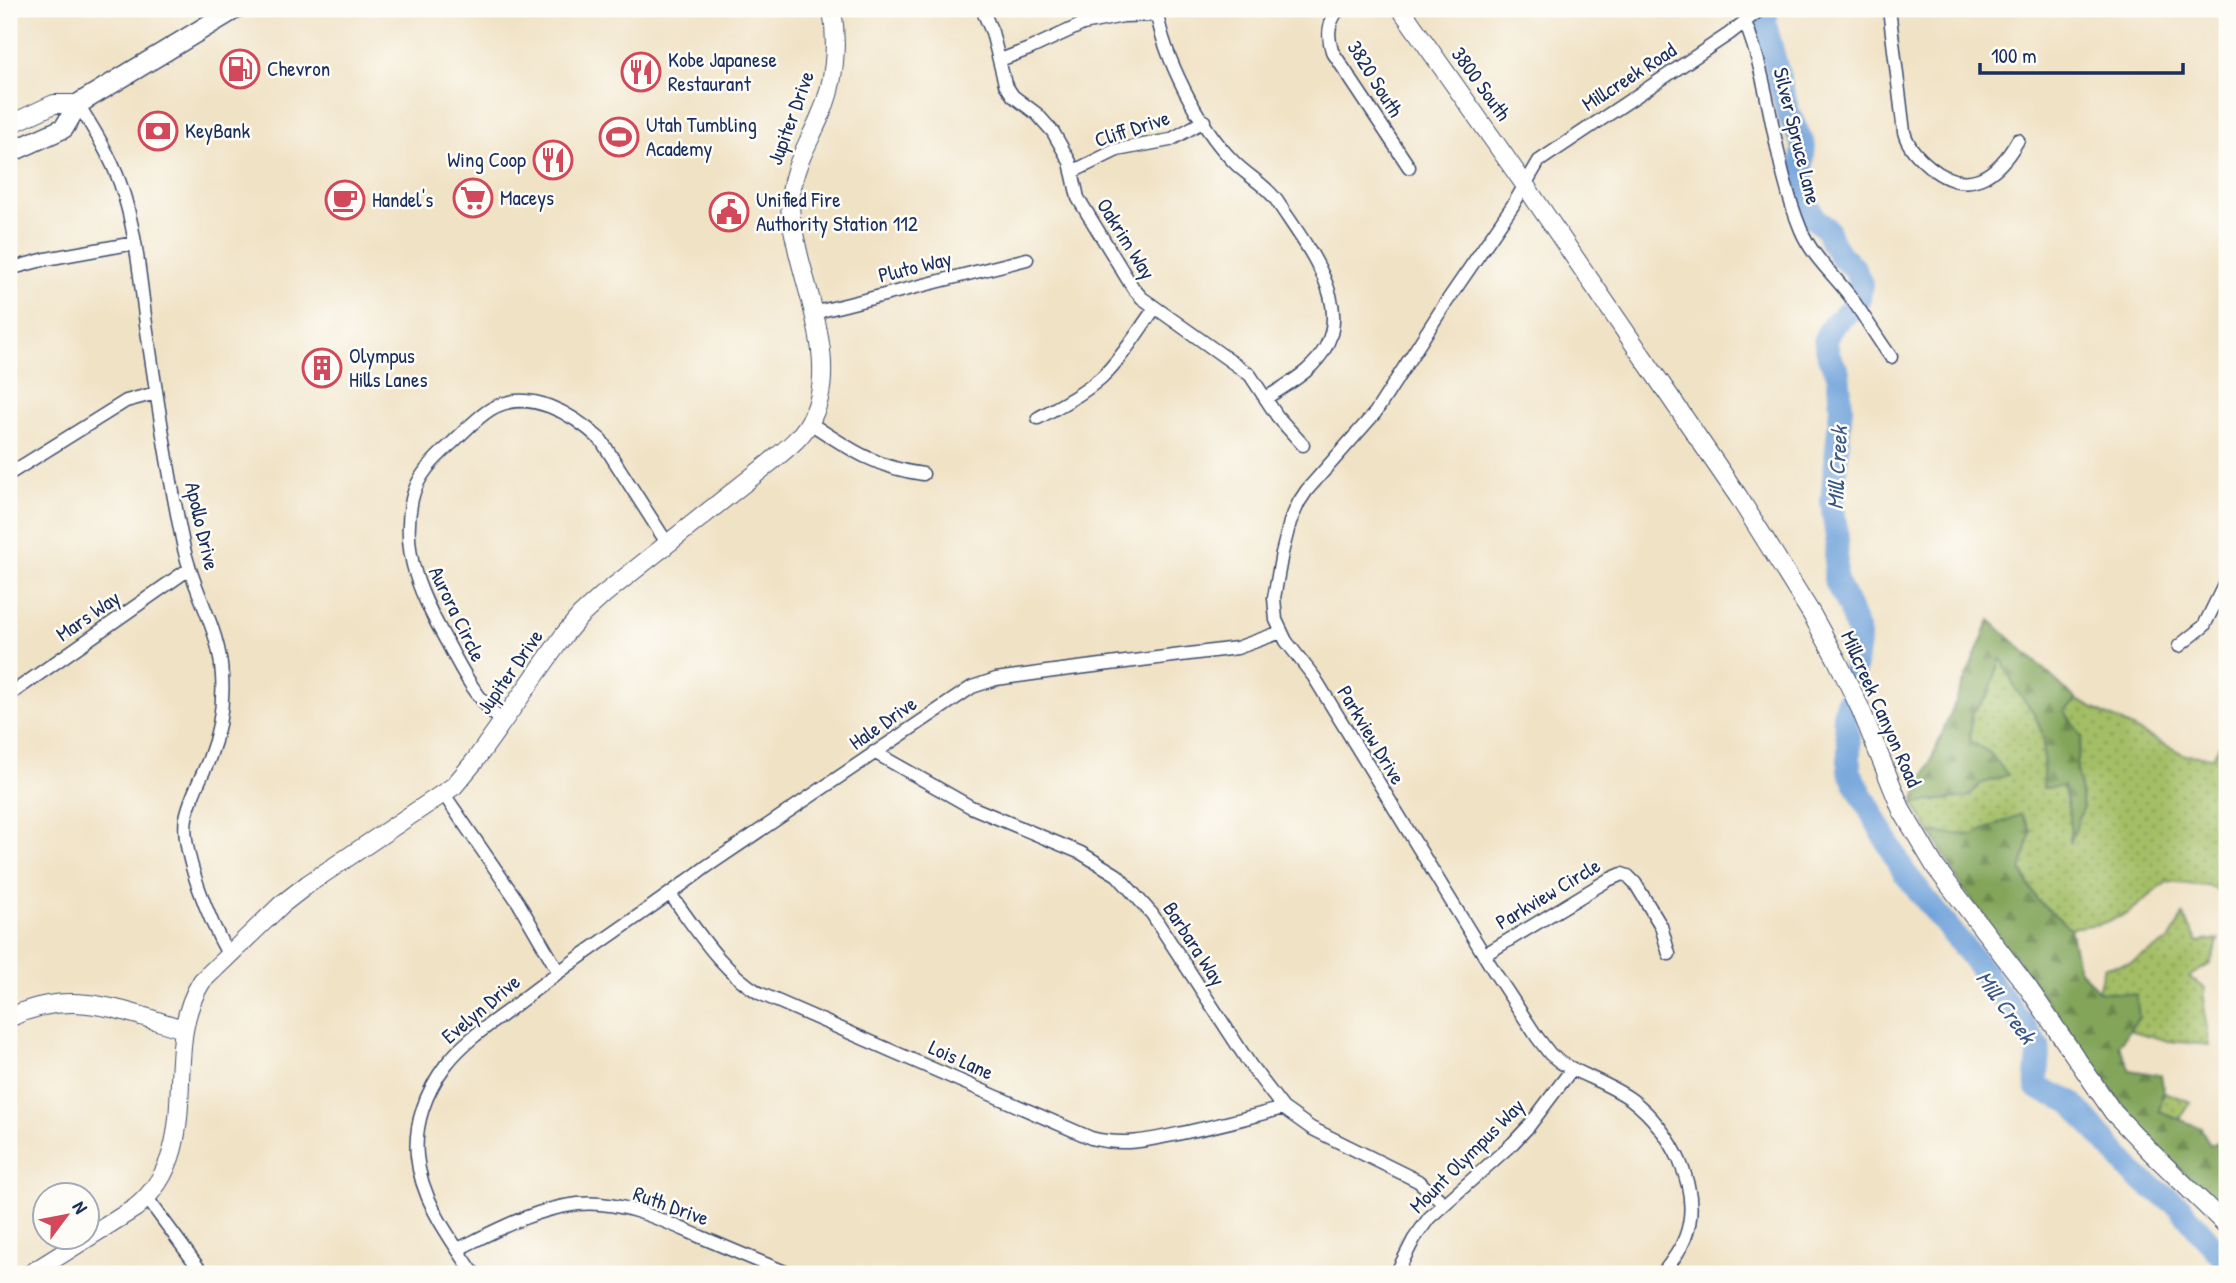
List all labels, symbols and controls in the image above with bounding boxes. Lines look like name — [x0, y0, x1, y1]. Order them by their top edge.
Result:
scale bar — [1980, 32, 2184, 76]
street label: 3820 South — [1341, 35, 1410, 123]
street label: Millcreek Road — [1576, 35, 1682, 118]
street label: 3800 South — [1445, 41, 1518, 127]
text: 100 m — [1991, 41, 2037, 70]
place label: Kobe Japanese Restaurant — [668, 45, 777, 98]
fuel station icon: Chevron — [219, 48, 261, 90]
restaurant icon: Kobe Japanese Restaurant — [620, 51, 662, 93]
place label: Chevron — [267, 54, 330, 83]
street label: Silver Spruce Lane — [1766, 64, 1828, 207]
street label: Jupiter Drive — [760, 67, 821, 169]
street label: Cliff Drive — [1091, 103, 1173, 154]
bank icon: KeyBank — [137, 110, 179, 152]
place label: Utah Tumbling Academy — [646, 110, 757, 163]
place label: KeyBank — [185, 116, 251, 145]
sports icon: Utah Tumbling Academy — [598, 116, 640, 158]
restaurant icon: Wing Coop — [532, 139, 574, 181]
place label: Wing Coop — [447, 145, 526, 174]
supermarket icon: Maceys — [452, 177, 494, 219]
cafe icon: Handel's — [324, 179, 366, 221]
place label: Maceys — [500, 183, 554, 212]
place label: Handel's — [372, 185, 433, 214]
place label: Unified Fire Authority Station 112 — [756, 185, 918, 238]
public building icon: Unified Fire Authority Station 112 — [708, 191, 750, 233]
street label: Oakrim Way — [1090, 193, 1163, 285]
street label: Pluto Way — [875, 243, 955, 290]
place label: Olympus Hills Lanes — [349, 341, 427, 394]
building icon: Olympus Hills Lanes — [301, 347, 343, 389]
water label: Mill Creek — [1819, 423, 1854, 510]
street label: Apollo Drive — [178, 479, 227, 573]
street label: Aurora Circle — [422, 561, 493, 666]
street label: Mars Way — [50, 583, 126, 648]
street label: Jupiter Drive — [470, 623, 550, 720]
street label: Millcreek Canyon Road — [1834, 626, 1929, 791]
street label: Parkview Drive — [1330, 680, 1412, 790]
street label: Hale Drive — [843, 689, 922, 756]
street label: Parkview Circle — [1490, 851, 1606, 936]
street label: Barbara Way — [1156, 896, 1233, 992]
water label: Mill Creek — [1969, 964, 2045, 1052]
street label: Evelyn Drive — [435, 967, 526, 1050]
street label: Lois Lane — [924, 1033, 998, 1087]
street label: Mount Olympus Way — [1403, 1092, 1531, 1220]
street label: Ruth Drive — [629, 1179, 713, 1233]
north arrow — [32, 1182, 102, 1252]
text: N — [67, 1196, 94, 1218]

